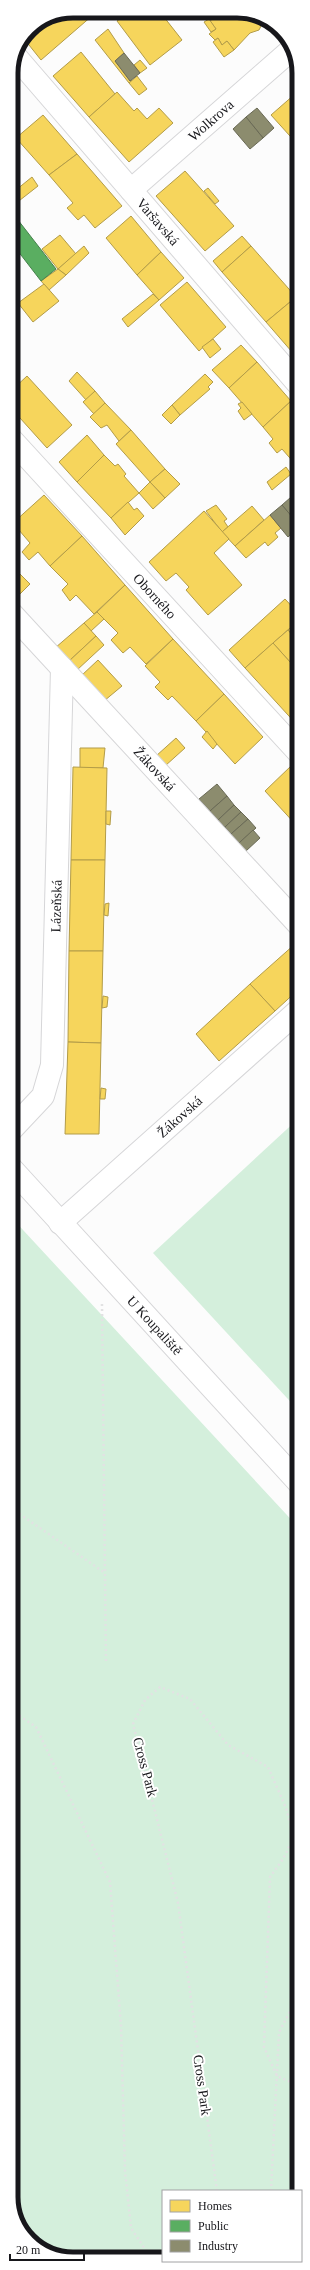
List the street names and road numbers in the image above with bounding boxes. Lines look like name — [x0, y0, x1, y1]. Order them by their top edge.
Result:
street label: Wolkrova — [185, 96, 237, 144]
street label: Varšavská — [134, 195, 183, 249]
street label: Oborného — [131, 570, 179, 622]
street label: Žákovská — [131, 743, 179, 794]
street label: Lázeňská — [48, 879, 64, 933]
street label: Žákovská — [153, 1092, 205, 1140]
street label: U Koupaliště — [124, 1293, 185, 1358]
street label: Cross Park — [130, 1736, 160, 1798]
street label: Cross Park — [190, 2054, 214, 2116]

